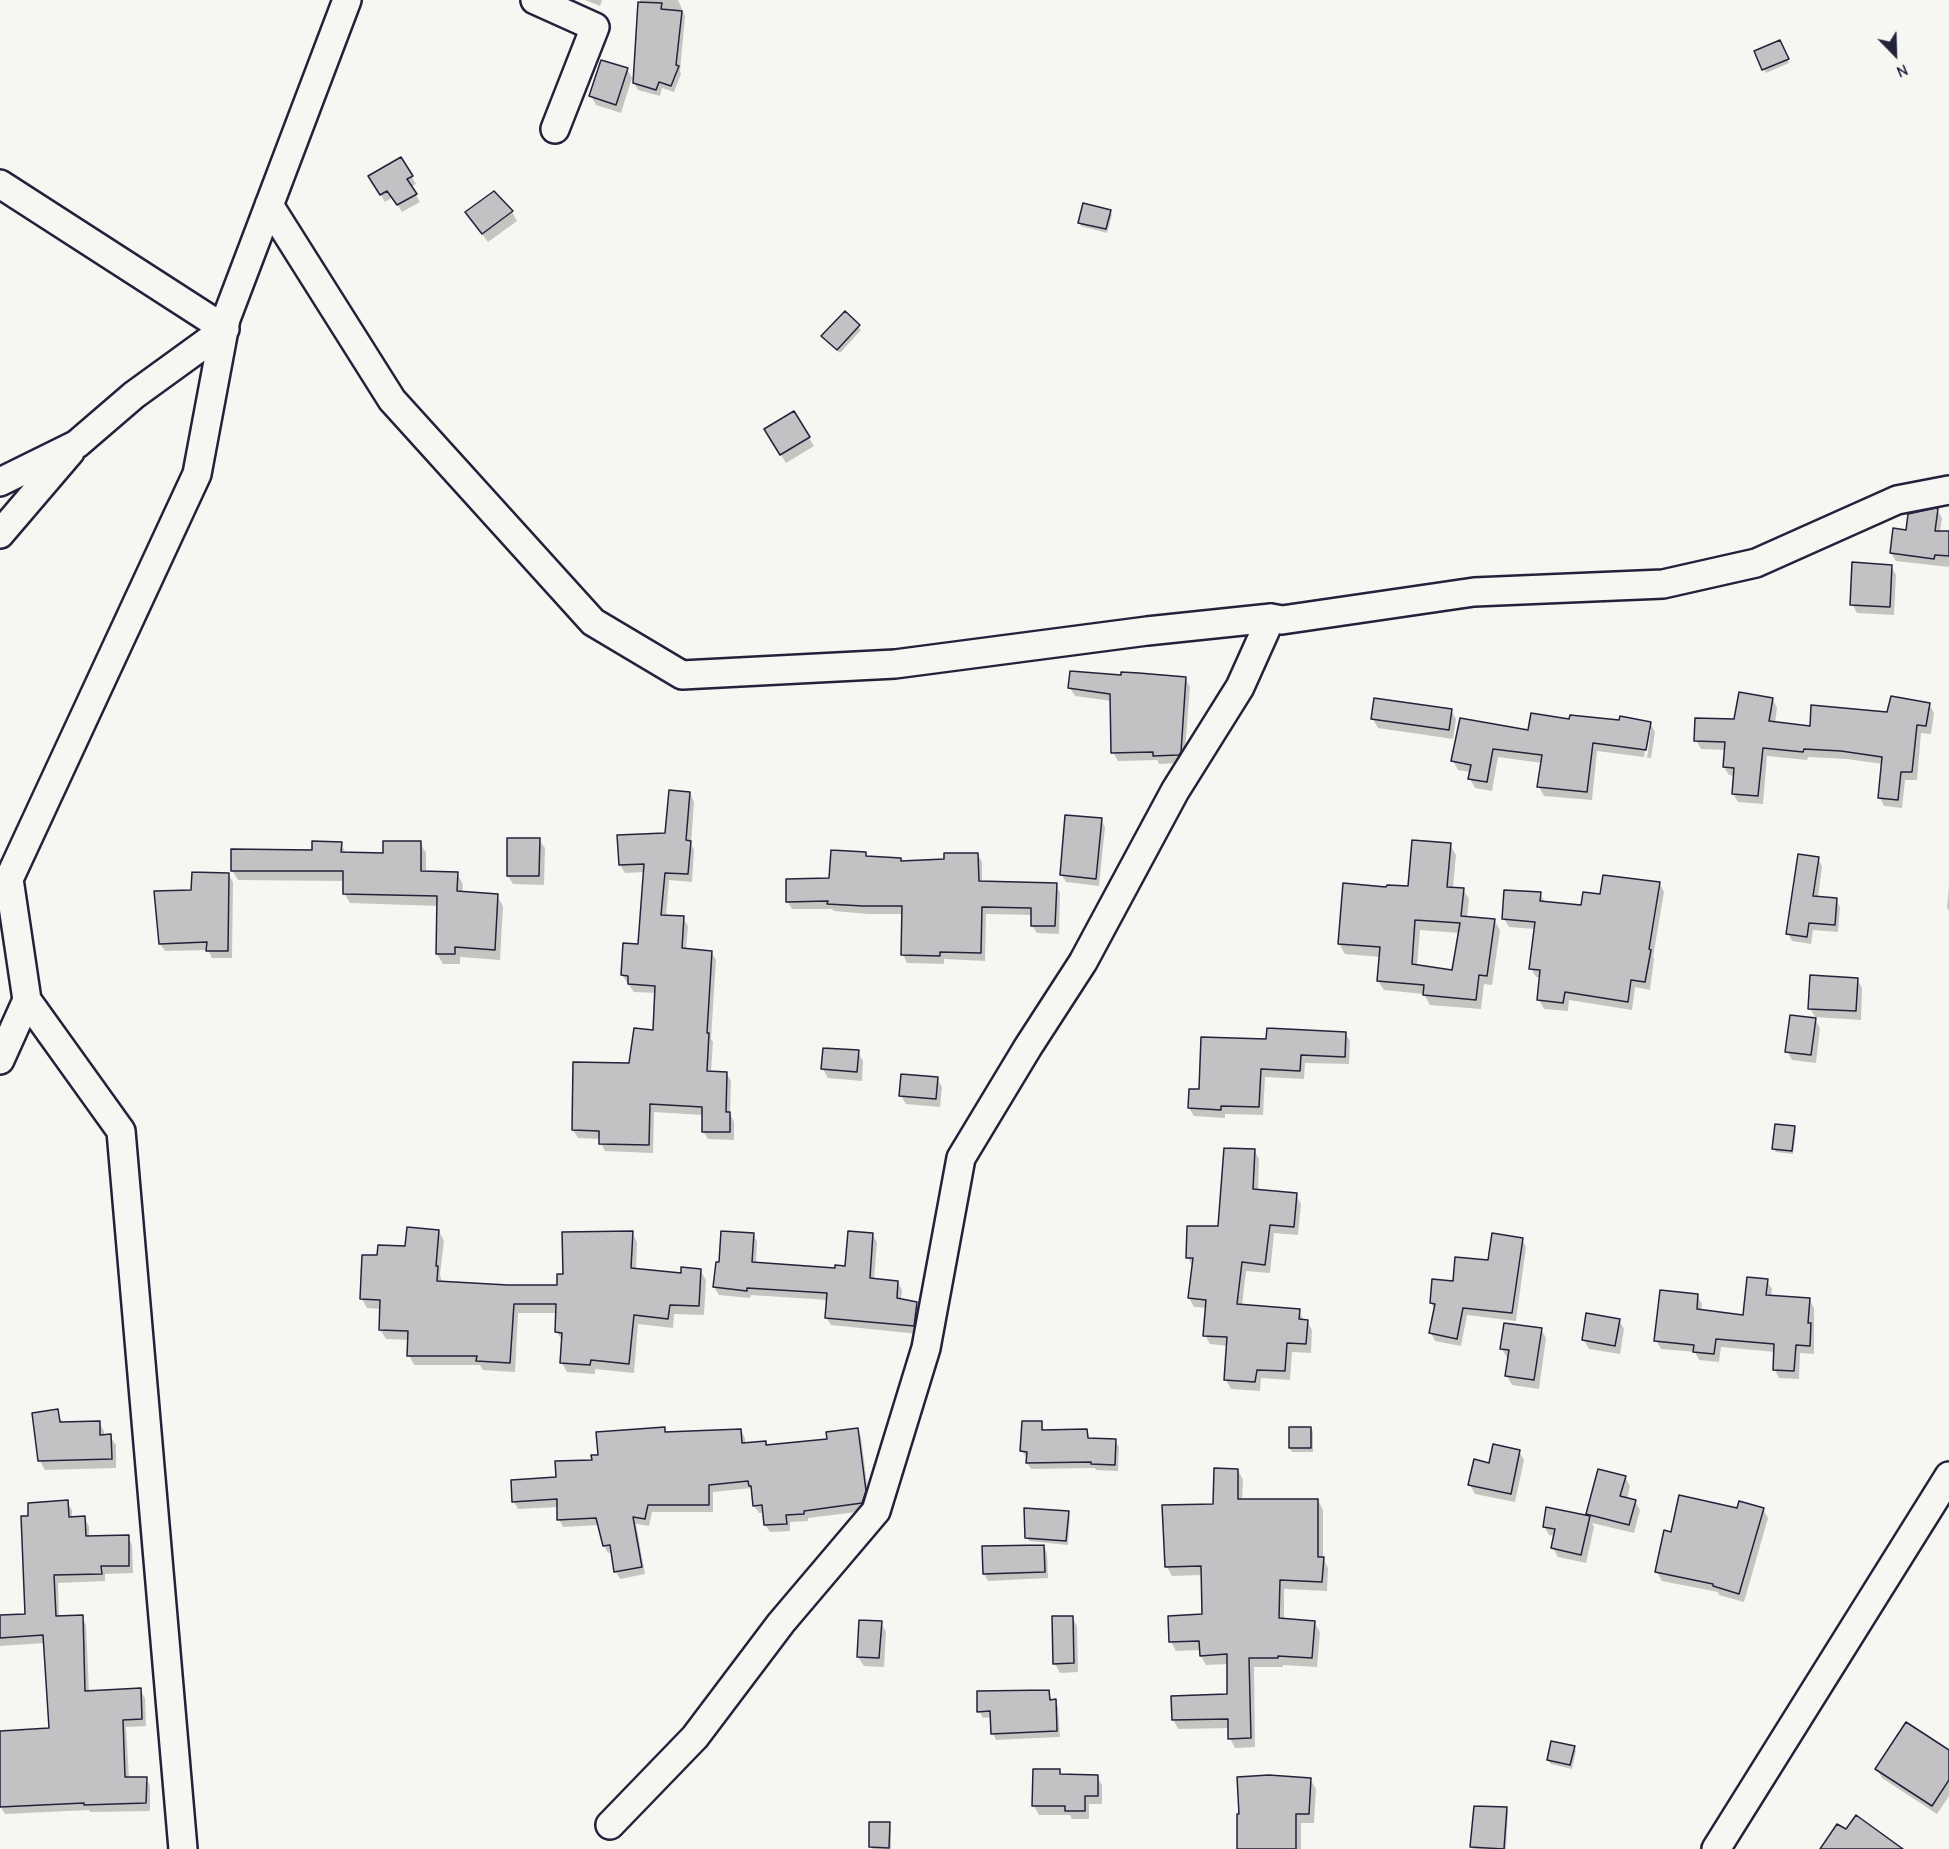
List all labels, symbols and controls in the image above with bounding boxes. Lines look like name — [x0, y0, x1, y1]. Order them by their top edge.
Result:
north arrow — [1865, 24, 1925, 84]
text: N — [1894, 60, 1910, 81]

